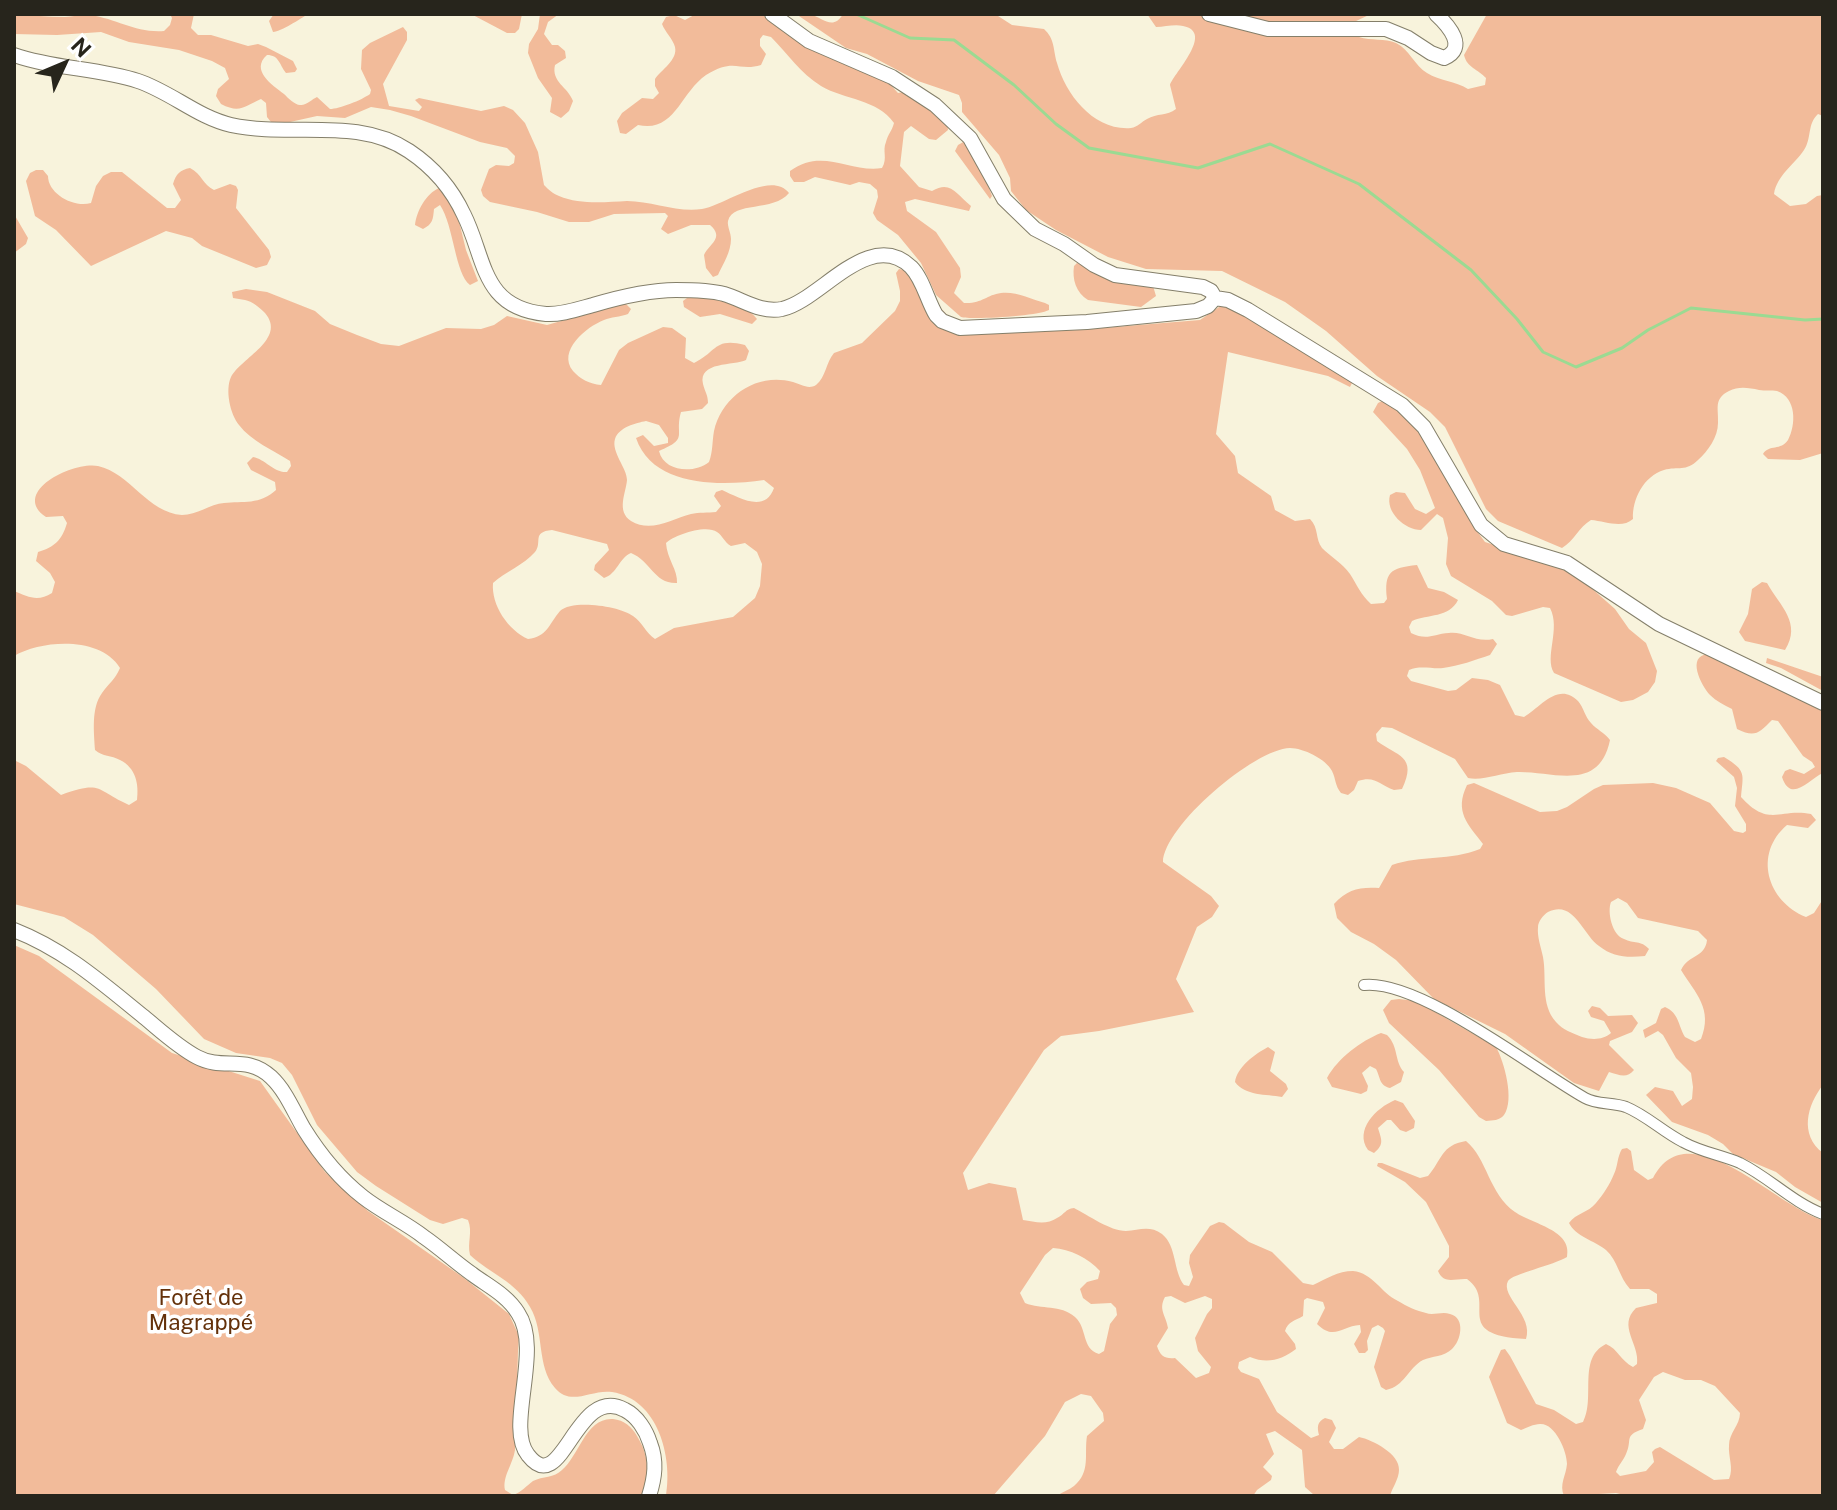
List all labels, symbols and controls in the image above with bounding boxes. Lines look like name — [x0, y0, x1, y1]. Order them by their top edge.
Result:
north arrow — [24, 24, 104, 104]
text: N — [66, 32, 97, 63]
park label: Forêt de Magrappé — [149, 1285, 253, 1336]

